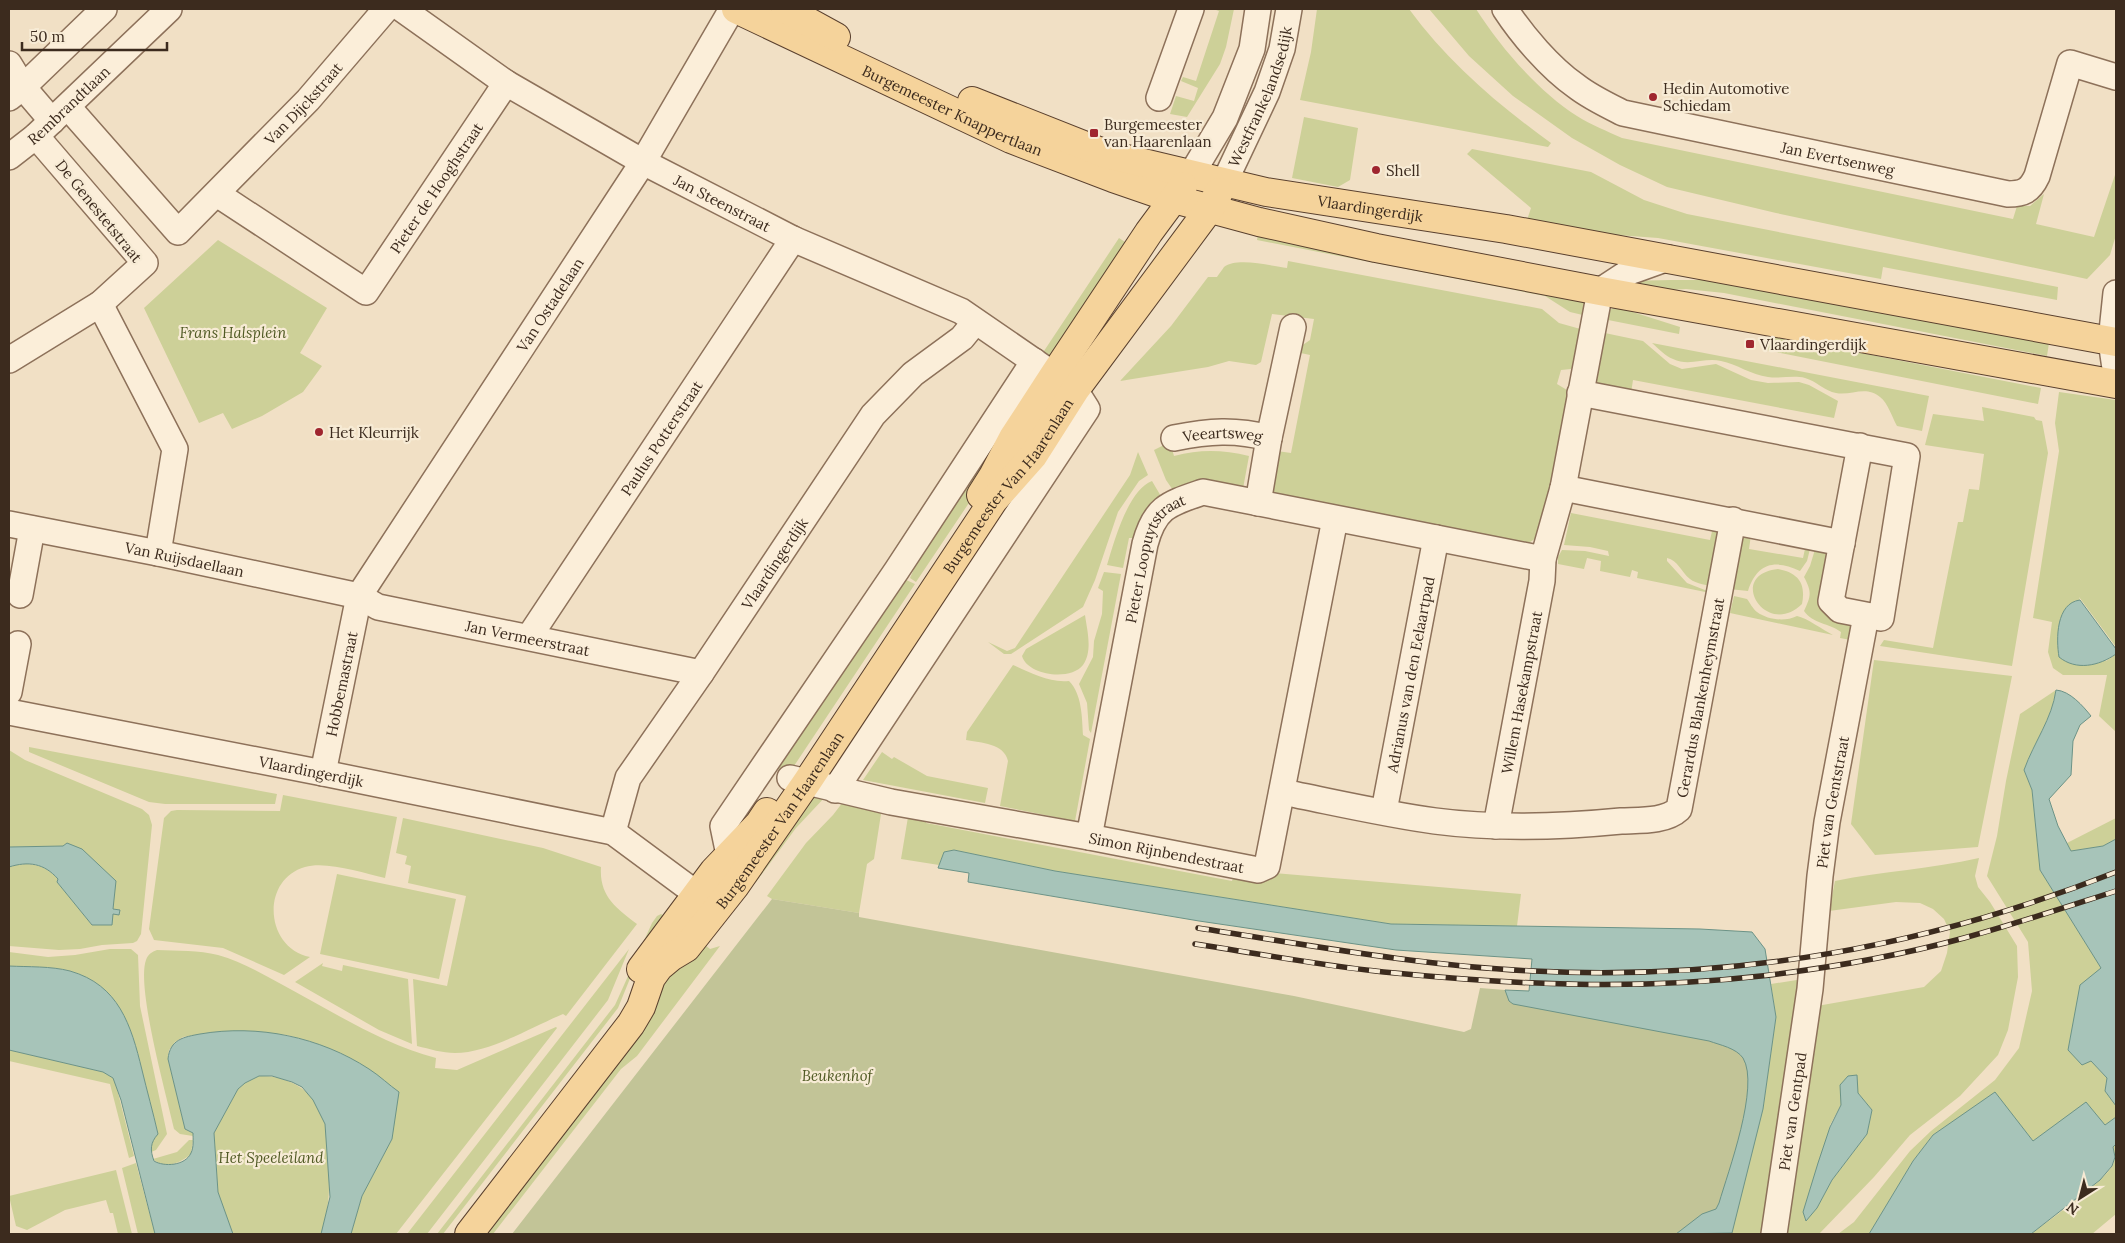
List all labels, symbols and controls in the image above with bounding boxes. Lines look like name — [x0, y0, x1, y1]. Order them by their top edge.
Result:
scale bar — [22, 20, 168, 52]
street label: Westfrankelandsedijk — [1224, 25, 1295, 170]
text: 50 m — [30, 27, 65, 46]
street label: Van Dijckstraat — [259, 58, 346, 149]
street label: Rembrandtlaan — [24, 61, 113, 149]
street label: Burgemeester Knappertlaan — [859, 61, 1045, 160]
place label: Hedin Automotive Schiedam — [1663, 79, 1789, 115]
marker: Hedin Automotive Schiedam — [1647, 91, 1659, 103]
place label: Burgemeester van Haarenlaan — [1104, 115, 1212, 151]
street label: Pieter de Hooghstraat — [385, 118, 487, 257]
marker: Burgemeester van Haarenlaan — [1088, 127, 1100, 139]
street label: Jan Evertsenweg — [1778, 137, 1897, 180]
street label: De Genestetstraat — [52, 156, 146, 266]
place label: Shell — [1386, 161, 1420, 180]
marker: Shell — [1370, 164, 1382, 176]
street label: Jan Steenstraat — [670, 170, 774, 236]
street label: Vlaardingerdijk — [1315, 190, 1424, 226]
street label: Van Ostadelaan — [512, 254, 587, 356]
park label: Frans Halsplein — [180, 323, 287, 342]
place label: Vlaardingerdijk — [1759, 335, 1866, 354]
marker: Vlaardingerdijk — [1744, 338, 1756, 350]
street label: Paulus Potterstraat — [616, 377, 706, 499]
street label: Burgemeester Van Haarenlaan — [938, 395, 1077, 577]
street label: Veeartsweg — [1180, 422, 1265, 446]
place label: Het Kleurrijk — [329, 423, 419, 442]
marker: Het Kleurrijk — [313, 426, 325, 438]
street label: Pieter Loopuytstraat — [1121, 490, 1188, 625]
street label: Vlaardingerdijk — [736, 514, 812, 613]
street label: Van Ruijsdaellaan — [122, 537, 246, 581]
street label: Adrianus van den Eelaartpad — [1382, 575, 1438, 775]
street label: Gerardus Blankenheymstraat — [1672, 596, 1728, 799]
street label: Willem Hasekampstraat — [1496, 609, 1546, 775]
street label: Jan Vermeerstraat — [463, 615, 592, 660]
street label: Hobbemastraat — [321, 629, 361, 738]
street label: Burgemeester Van Haarenlaan — [711, 728, 847, 912]
street label: Piet van Gentstraat — [1812, 734, 1853, 869]
street label: Vlaardingerdijk — [256, 751, 365, 791]
street label: Simon Rijnbendestraat — [1087, 828, 1246, 877]
street label: Piet van Gentpad — [1774, 1051, 1810, 1172]
park label: Beukenhof — [802, 1066, 873, 1085]
park label: Het Speeleiland — [218, 1148, 324, 1167]
north arrow — [2055, 1173, 2105, 1223]
text: N — [2063, 1198, 2082, 1219]

